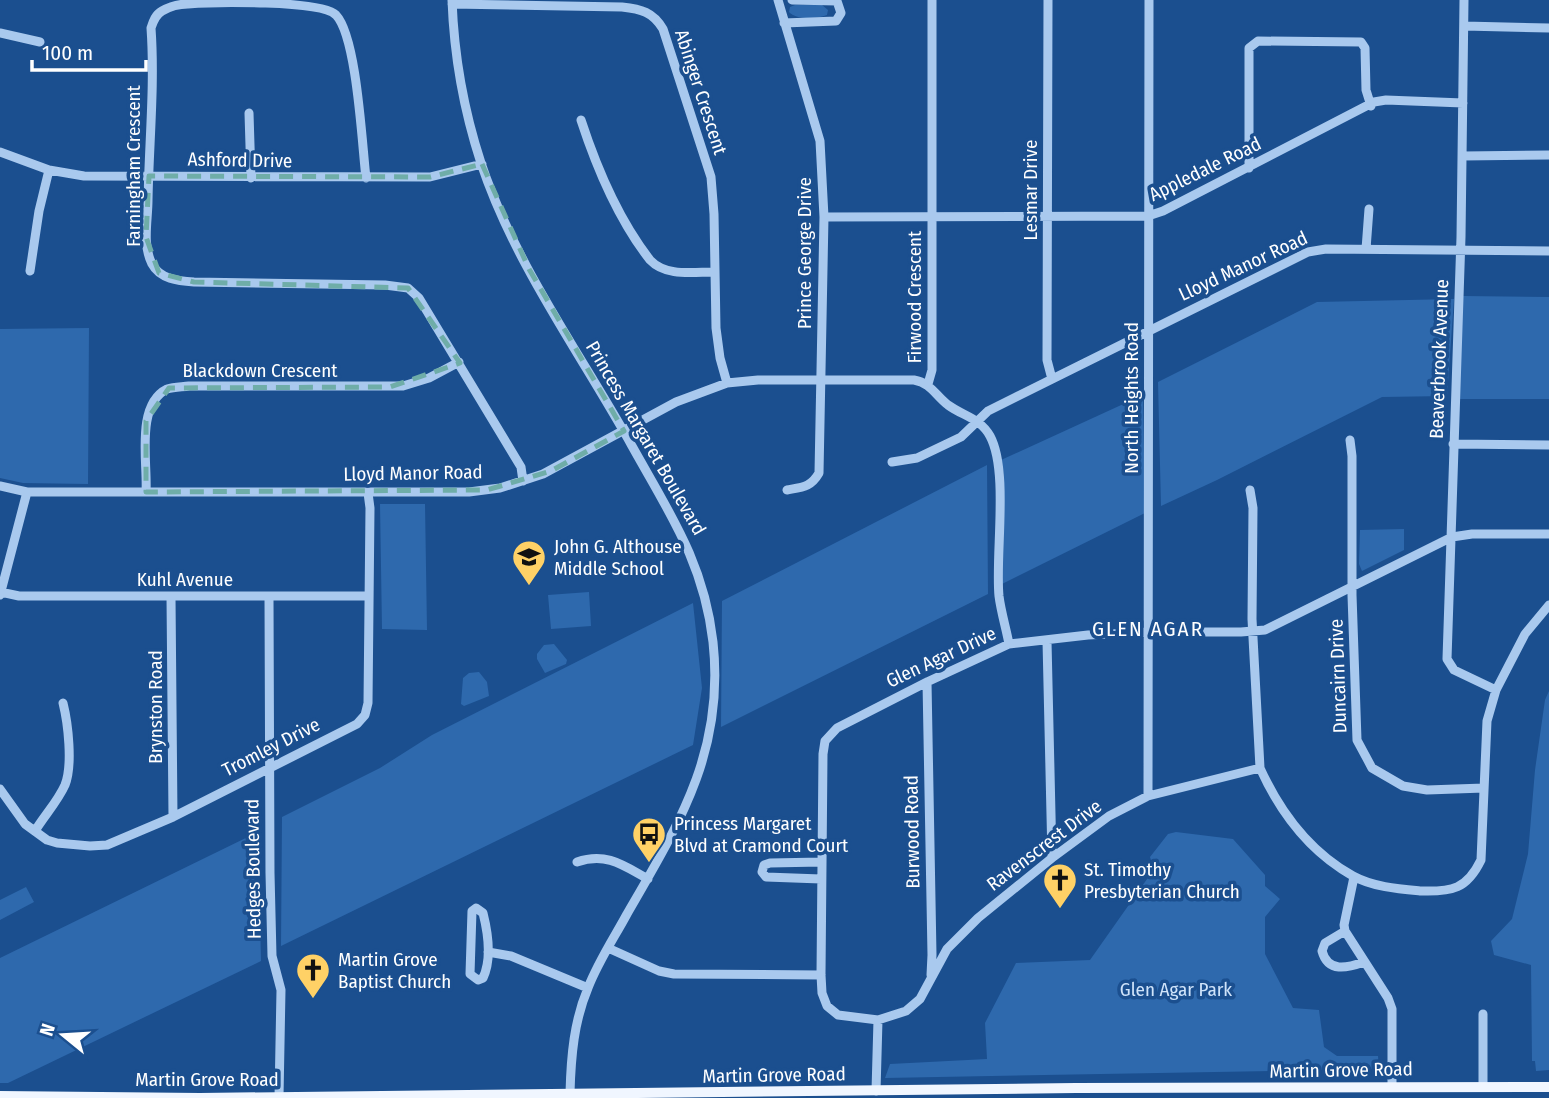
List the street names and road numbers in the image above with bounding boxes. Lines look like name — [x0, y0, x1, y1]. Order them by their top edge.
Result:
street label: Abinger Crescent — [670, 26, 732, 158]
street label: Farningham Crescent — [122, 84, 145, 247]
street label: Appledale Road — [1145, 132, 1265, 206]
street label: Lesmar Drive — [1019, 140, 1042, 240]
street label: Ashford Drive — [187, 148, 293, 172]
street label: Prince George Drive — [793, 177, 816, 329]
street label: Lloyd Manor Road — [1175, 226, 1311, 306]
street label: Firwood Crescent — [903, 230, 926, 363]
street label: Beaverbrook Avenue — [1425, 279, 1453, 439]
street label: North Heights Road — [1120, 322, 1143, 474]
street label: Princess Margaret Boulevard — [581, 337, 711, 539]
street label: Blackdown Crescent — [183, 359, 338, 382]
street label: Lloyd Manor Road — [343, 460, 483, 486]
street label: Kuhl Avenue — [137, 568, 233, 591]
street label: Duncairn Drive — [1325, 618, 1351, 734]
street label: Glen Agar Drive — [882, 621, 1000, 693]
street label: Brynston Road — [144, 650, 167, 764]
street label: Tromley Drive — [218, 713, 324, 781]
street label: Burwood Road — [900, 775, 924, 889]
street label: Ravenscrest Drive — [982, 794, 1106, 896]
street label: Hedges Boulevard — [240, 799, 266, 939]
street label: Martin Grove Road — [1269, 1057, 1413, 1083]
street label: Martin Grove Road — [702, 1062, 846, 1088]
street label: Martin Grove Road — [135, 1068, 279, 1091]

